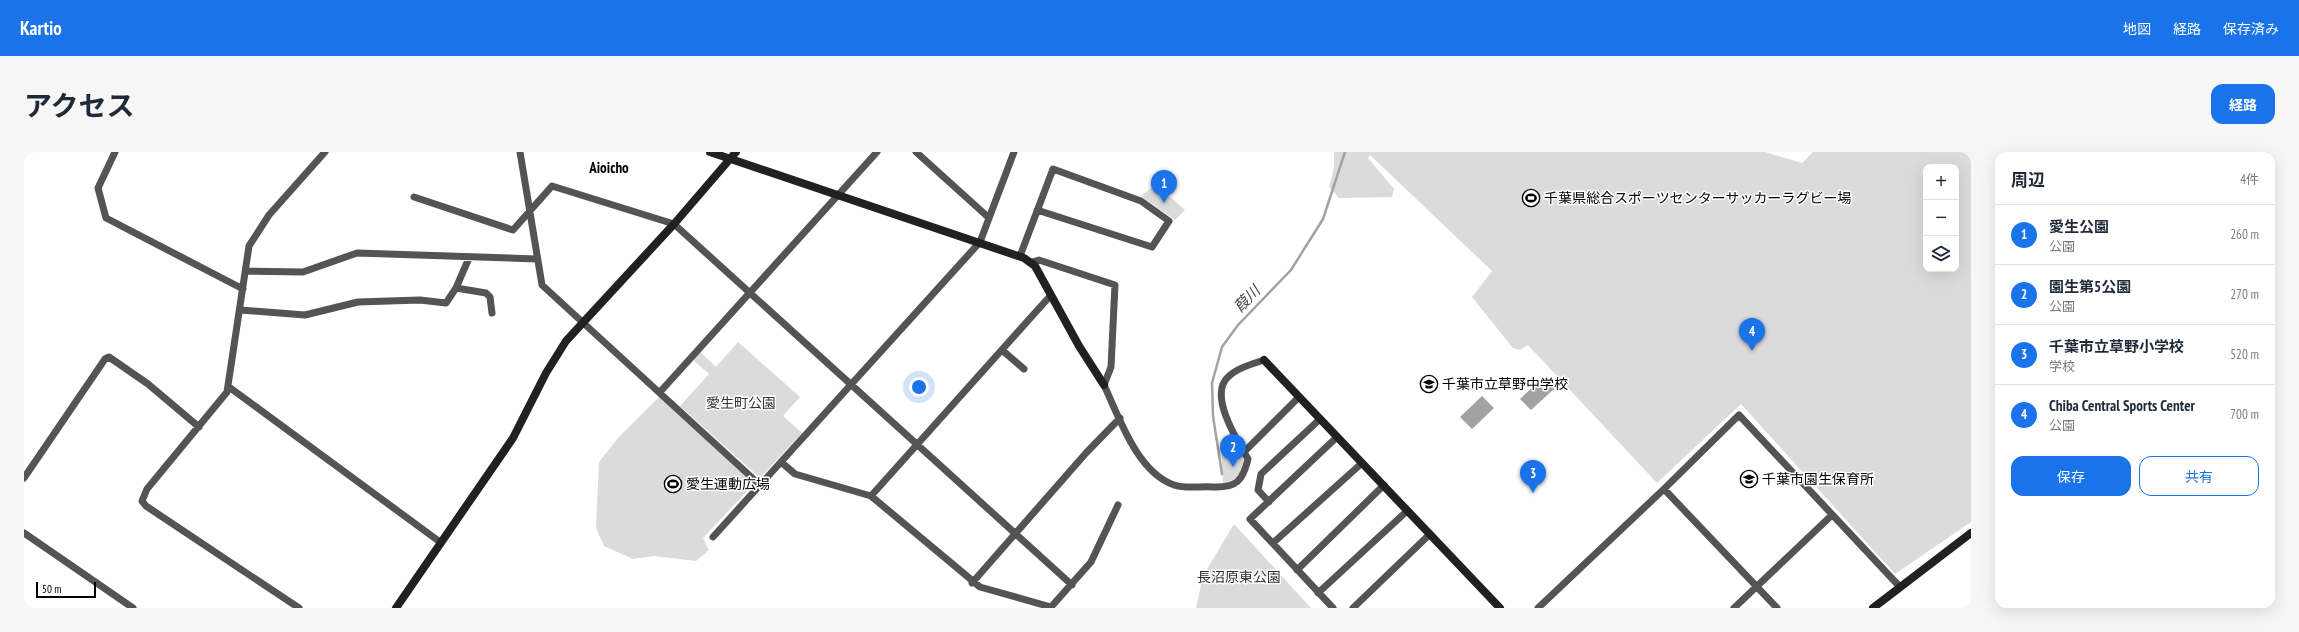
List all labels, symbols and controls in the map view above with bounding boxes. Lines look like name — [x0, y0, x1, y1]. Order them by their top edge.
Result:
text: Kartio — [20, 16, 62, 40]
text: 地図 — [2123, 20, 2151, 38]
text: 経路 — [2173, 20, 2201, 38]
text: 保存済み — [2223, 20, 2279, 38]
button: 経路 — [2211, 84, 2275, 124]
text: アクセス — [24, 87, 135, 124]
district label: Aioicho — [588, 158, 629, 177]
map controls — [1923, 164, 1959, 272]
button: + — [1923, 164, 1959, 200]
text: 周辺 — [2011, 169, 2045, 191]
pin: 1 — [1151, 170, 1177, 203]
text: 4件 — [2240, 171, 2259, 188]
sports icon: 千葉県総合スポーツセンターサッカーラグビー場 — [1521, 188, 1541, 208]
place label: 千葉県総合スポーツセンターサッカーラグビー場 — [1544, 189, 1851, 207]
button: − — [1923, 200, 1959, 236]
text: 愛生公園 — [2049, 217, 2109, 236]
text: 1 — [2021, 226, 2027, 243]
text: 260 m — [2230, 226, 2259, 243]
button: layers — [1923, 236, 1959, 272]
text: 公園 — [2049, 238, 2075, 255]
text: 園生第5公園 — [2049, 277, 2131, 296]
water label: 葭川 — [1229, 280, 1265, 316]
text: 2 — [2021, 286, 2027, 303]
text: 270 m — [2230, 286, 2259, 303]
text: 公園 — [2049, 298, 2075, 315]
pin: 4 — [1739, 318, 1765, 351]
text: 千葉市立草野小学校 — [2049, 337, 2184, 356]
text: 3 — [2021, 346, 2027, 363]
text: 520 m — [2230, 346, 2259, 363]
text: 学校 — [2049, 358, 2075, 375]
school or university icon: 千葉市立草野中学校 — [1419, 374, 1439, 394]
place label: 千葉市立草野中学校 — [1442, 375, 1568, 393]
your location — [909, 377, 929, 397]
park label: 愛生町公園 — [706, 394, 776, 412]
text: Chiba Central Sports Center — [2049, 396, 2195, 415]
text: 4 — [2021, 406, 2027, 423]
text: 700 m — [2230, 406, 2259, 423]
text: 公園 — [2049, 417, 2075, 434]
pin: 2 — [1220, 434, 1246, 467]
button: 保存 — [2011, 456, 2131, 496]
button: 共有 — [2139, 456, 2259, 496]
pin: 3 — [1520, 460, 1546, 493]
school or university icon: 千葉市園生保育所 — [1739, 469, 1759, 489]
place label: 千葉市園生保育所 — [1762, 470, 1874, 488]
sports icon: 愛生運動広場 — [663, 474, 683, 494]
place label: 愛生運動広場 — [686, 475, 770, 493]
park label: 長沼原東公園 — [1197, 568, 1281, 586]
scale bar — [36, 580, 96, 599]
text: 50 m — [42, 582, 61, 596]

